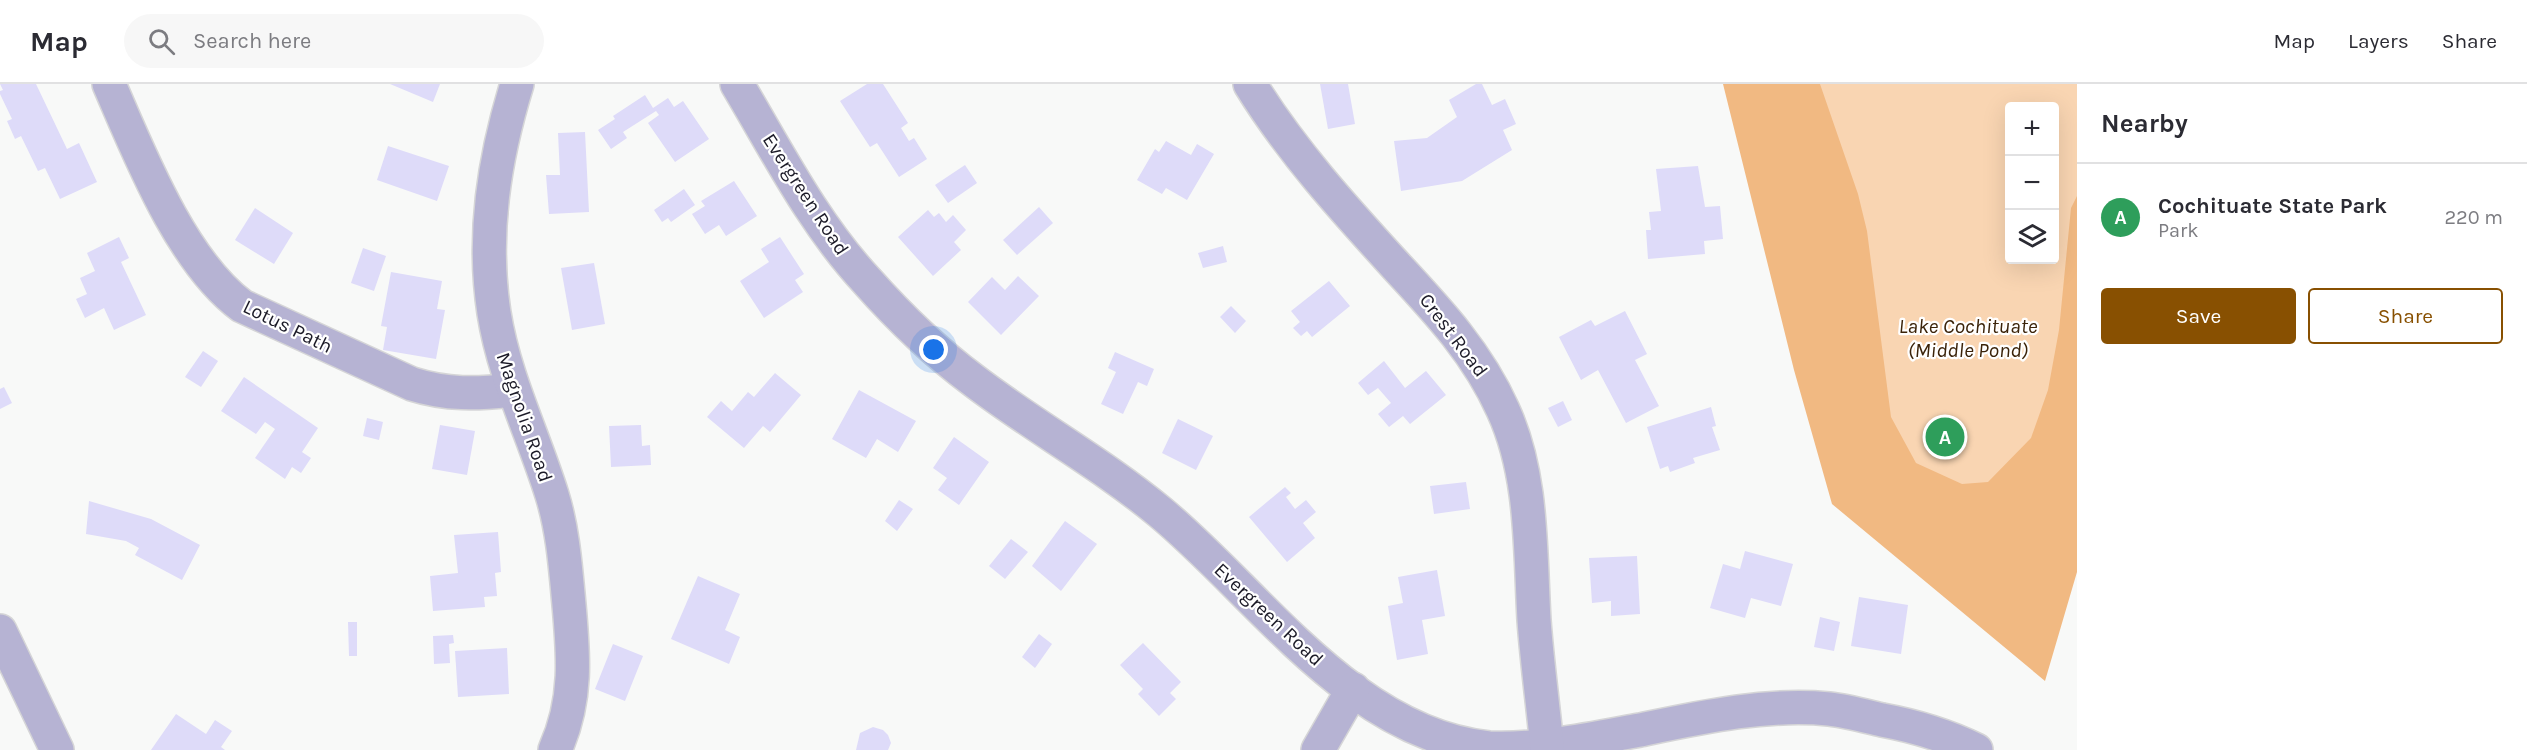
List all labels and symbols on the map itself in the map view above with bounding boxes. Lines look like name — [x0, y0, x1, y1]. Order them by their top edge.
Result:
street label: Evergreen Road — [758, 129, 853, 259]
street label: Crest Road — [1415, 289, 1492, 382]
street label: Lotus Path — [239, 295, 336, 358]
water label: Lake Cochituate (Middle Pond) — [1899, 314, 2038, 362]
your location — [919, 335, 948, 364]
street label: Magnolia Road — [492, 349, 557, 485]
pin: A — [1926, 414, 1964, 460]
street label: Evergreen Road — [1209, 558, 1328, 671]

